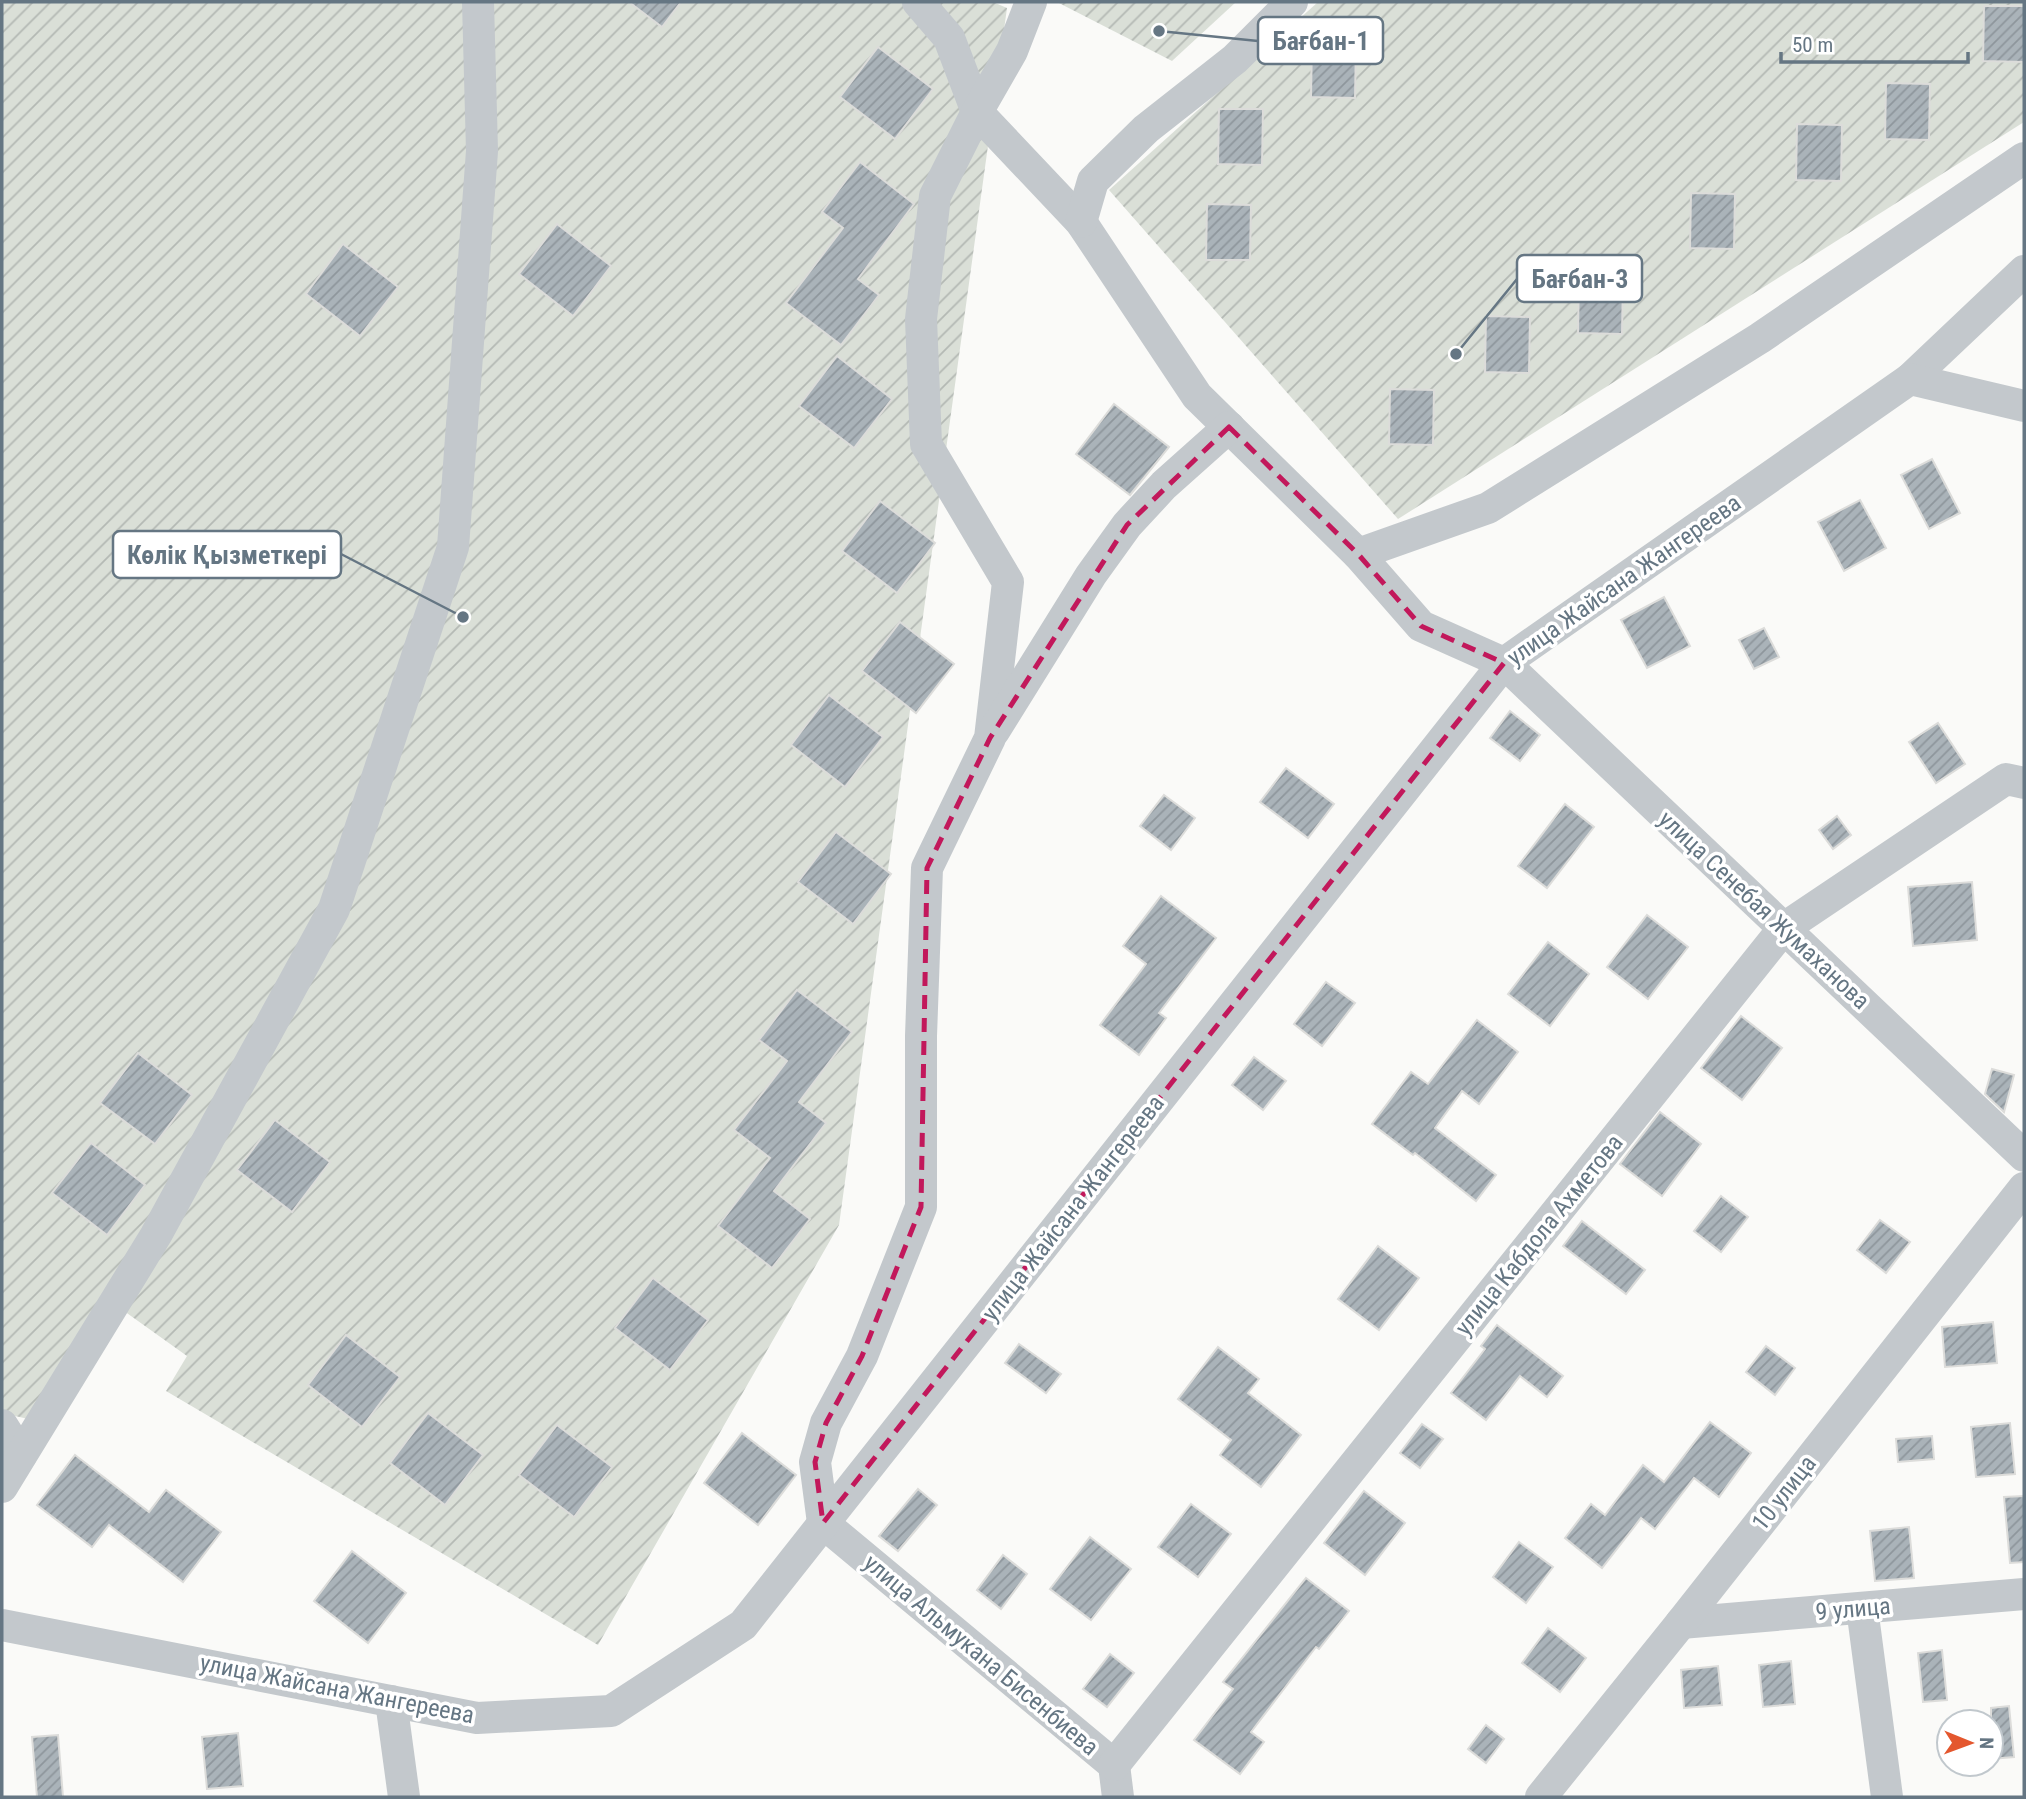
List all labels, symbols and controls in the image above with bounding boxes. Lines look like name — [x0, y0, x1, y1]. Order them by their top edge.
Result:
callout: Бағбан-1 — [1258, 17, 1383, 64]
scale bar — [1781, 21, 1968, 65]
text: Бағбан-1 — [1273, 26, 1369, 56]
text: 50 m — [1792, 33, 1833, 57]
callout: Бағбан-3 — [1517, 255, 1642, 302]
text: Бағбан-3 — [1532, 264, 1628, 294]
street label: улица Жайсана Жангереева — [1502, 489, 1746, 671]
callout: Көлік Қызметкері — [113, 531, 341, 578]
text: Көлік Қызметкері — [127, 540, 327, 570]
street label: улица Сенебая Жумаханова — [1653, 805, 1875, 1015]
street label: улица Жайсана Жангереева — [976, 1090, 1170, 1326]
street label: улица Кабдола Ахметова — [1449, 1129, 1629, 1341]
street label: 10 улица — [1746, 1450, 1822, 1536]
street label: улица Альмукана Бисенбиева — [858, 1549, 1104, 1761]
street label: 9 улица — [1814, 1592, 1892, 1626]
street label: улица Жайсана Жангереева — [198, 1649, 476, 1729]
north arrow — [1935, 1708, 2005, 1778]
text: N — [1975, 1737, 1998, 1749]

